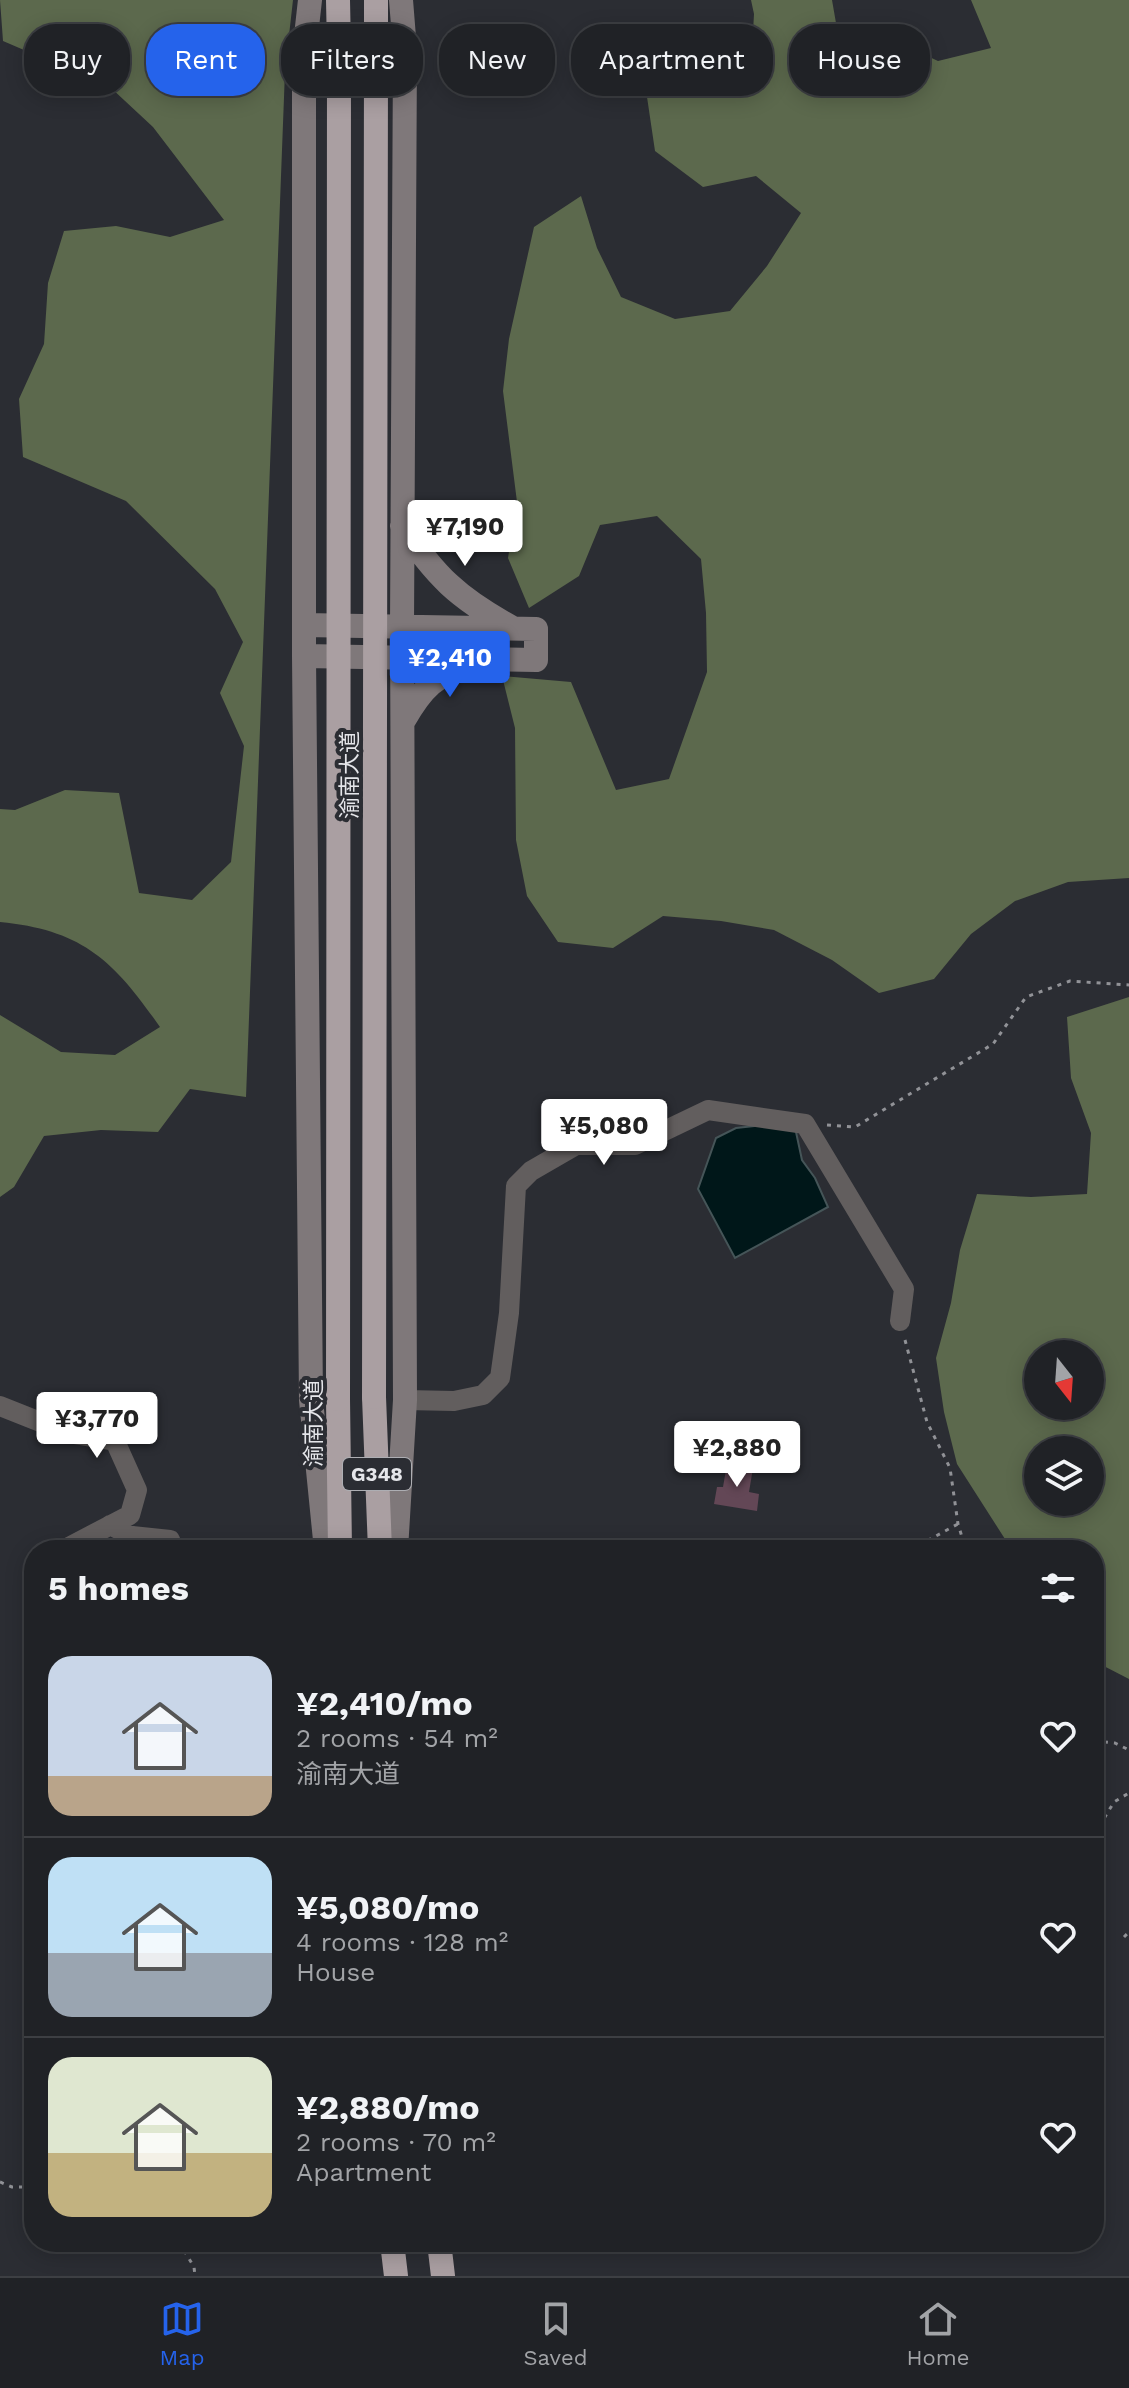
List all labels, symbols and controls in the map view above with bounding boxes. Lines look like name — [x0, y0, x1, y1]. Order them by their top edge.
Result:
chip: Buy — [24, 24, 130, 96]
chip: Rent — [146, 24, 265, 96]
chip: Filters — [281, 24, 423, 96]
chip: New — [439, 24, 555, 96]
chip: Apartment — [571, 24, 773, 96]
chip: House — [789, 24, 930, 96]
pin: ¥7,190 — [400, 500, 530, 568]
text: ¥7,190 — [426, 511, 504, 541]
pin: ¥2,410 — [385, 631, 515, 699]
text: ¥2,410 — [408, 642, 492, 672]
street label: 渝南大道 — [337, 731, 362, 819]
pin: ¥5,080 — [539, 1099, 669, 1167]
text: ¥5,080 — [559, 1110, 649, 1140]
north arrow — [1024, 1340, 1104, 1420]
map controls — [1024, 1340, 1104, 1516]
street label: 渝南大道 — [301, 1379, 326, 1467]
pin: ¥3,770 — [32, 1392, 162, 1460]
text: ¥3,770 — [54, 1403, 140, 1433]
pin: ¥2,880 — [672, 1421, 802, 1489]
text: ¥2,880 — [692, 1432, 782, 1462]
button: layers — [1024, 1436, 1104, 1516]
road number: G348 — [343, 1458, 411, 1490]
icon: filters — [1036, 1566, 1080, 1610]
text: 5 homes — [48, 1568, 189, 1608]
text: ¥2,410/mo — [296, 1683, 473, 1723]
icon: home — [112, 1688, 208, 1784]
icon: heart — [1036, 1714, 1080, 1758]
text: 2 rooms · 54 m² — [296, 1723, 498, 1753]
text: 渝南大道 — [296, 1759, 400, 1789]
text: ¥5,080/mo — [296, 1887, 479, 1927]
icon: home — [112, 1889, 208, 1985]
icon: heart — [1036, 1915, 1080, 1959]
text: 4 rooms · 128 m² — [296, 1927, 508, 1957]
text: House — [296, 1957, 375, 1987]
text: ¥2,880/mo — [296, 2087, 480, 2127]
icon: home — [112, 2089, 208, 2185]
icon: heart — [1036, 2115, 1080, 2159]
text: 2 rooms · 70 m² — [296, 2127, 496, 2157]
text: Apartment — [296, 2157, 432, 2187]
tab: Map — [160, 2297, 204, 2370]
tab: Saved — [524, 2297, 587, 2370]
tab: Home — [907, 2297, 969, 2370]

